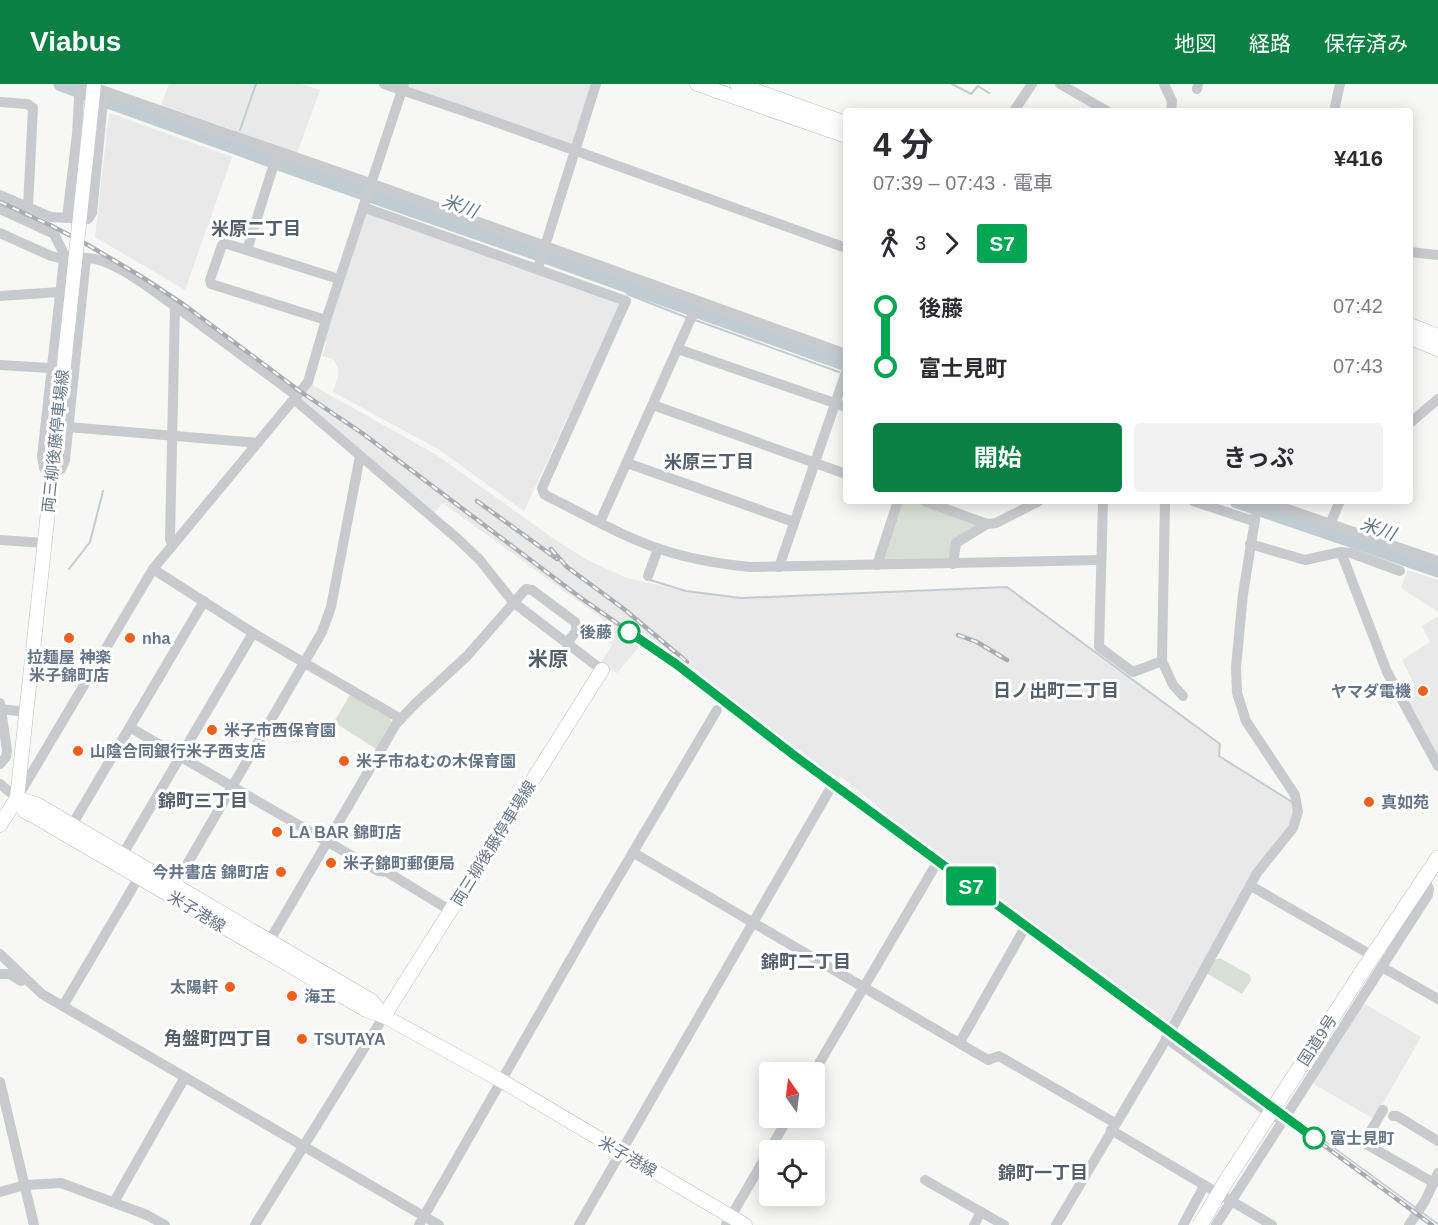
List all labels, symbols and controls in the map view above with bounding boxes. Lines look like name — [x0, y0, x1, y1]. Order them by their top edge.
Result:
text: Viabus — [30, 26, 121, 57]
text: 地図 — [1174, 32, 1216, 55]
text: 経路 — [1249, 32, 1291, 55]
text: 保存済み — [1324, 32, 1408, 55]
text: 4 分 — [873, 126, 934, 163]
text: ¥416 — [1334, 146, 1383, 171]
text: 07:39 – 07:43 · 電車 — [873, 172, 1053, 194]
water label: 米川 — [440, 190, 482, 222]
district label: 米原二丁目 — [211, 219, 301, 239]
icon: walk — [873, 227, 906, 260]
icon: forward — [935, 227, 968, 260]
text: 3 — [915, 232, 926, 254]
text: S7 — [989, 232, 1015, 255]
text: 07:42 — [1333, 295, 1383, 317]
text: 後藤 — [919, 296, 963, 321]
text: 07:43 — [1333, 355, 1383, 377]
text: 富士見町 — [919, 356, 1007, 381]
street label: 両三柳後藤停車場線 — [40, 369, 71, 514]
button: 開始 — [873, 423, 1122, 492]
button: きっぷ — [1134, 423, 1383, 492]
district label: 米原三丁目 — [664, 452, 754, 472]
water label: 米川 — [1358, 514, 1400, 545]
marker: 後藤 — [618, 621, 640, 643]
place label: 後藤 — [580, 624, 612, 641]
place label: nha — [142, 630, 171, 647]
marker: 拉麺屋 神楽 米子錦町店 — [62, 631, 76, 645]
marker: nha — [123, 631, 137, 645]
place label: 拉麺屋 神楽 米子錦町店 — [27, 648, 111, 684]
district label: 米原 — [528, 648, 568, 670]
district label: 日ノ出町二丁目 — [993, 681, 1119, 701]
place label: ヤマダ電機 — [1331, 682, 1411, 700]
marker: ヤマダ電機 — [1416, 684, 1430, 698]
place label: 米子市西保育園 — [224, 722, 336, 739]
marker: 米子市西保育園 — [205, 723, 219, 737]
place label: 山陰合同銀行米子西支店 — [90, 743, 266, 760]
marker: 山陰合同銀行米子西支店 — [71, 744, 85, 758]
place label: 米子市ねむの木保育園 — [356, 753, 516, 770]
marker: 米子市ねむの木保育園 — [337, 754, 351, 768]
street label: 両三柳後藤停車場線 — [448, 778, 539, 909]
district label: 錦町三丁目 — [158, 791, 248, 811]
place label: 真如苑 — [1381, 794, 1429, 811]
marker: 真如苑 — [1362, 795, 1376, 809]
place label: LA BAR 錦町店 — [289, 824, 401, 841]
marker: LA BAR 錦町店 — [270, 825, 284, 839]
place label: 米子錦町郵便局 — [343, 855, 455, 872]
marker: 米子錦町郵便局 — [324, 856, 338, 870]
place label: 今井書店 錦町店 — [153, 863, 269, 881]
marker: 今井書店 錦町店 — [274, 865, 288, 879]
line badge: S7 — [944, 866, 998, 906]
text: S7 — [958, 875, 984, 898]
street label: 米子港線 — [165, 888, 229, 935]
district label: 錦町二丁目 — [761, 952, 851, 972]
place label: 太陽軒 — [170, 979, 218, 996]
marker: 太陽軒 — [223, 980, 237, 994]
place label: 海王 — [304, 988, 336, 1005]
marker: 海王 — [285, 989, 299, 1003]
street label: 国道9号 — [1295, 1012, 1340, 1069]
district label: 角盤町四丁目 — [164, 1028, 272, 1049]
place label: TSUTAYA — [314, 1031, 386, 1048]
marker: TSUTAYA — [295, 1032, 309, 1046]
north arrow — [759, 1062, 825, 1128]
map controls — [759, 1062, 825, 1206]
marker: 富士見町 — [1303, 1127, 1325, 1149]
place label: 富士見町 — [1330, 1130, 1394, 1147]
street label: 米子港線 — [596, 1133, 660, 1180]
button: locate — [759, 1140, 825, 1206]
district label: 錦町一丁目 — [998, 1163, 1088, 1183]

